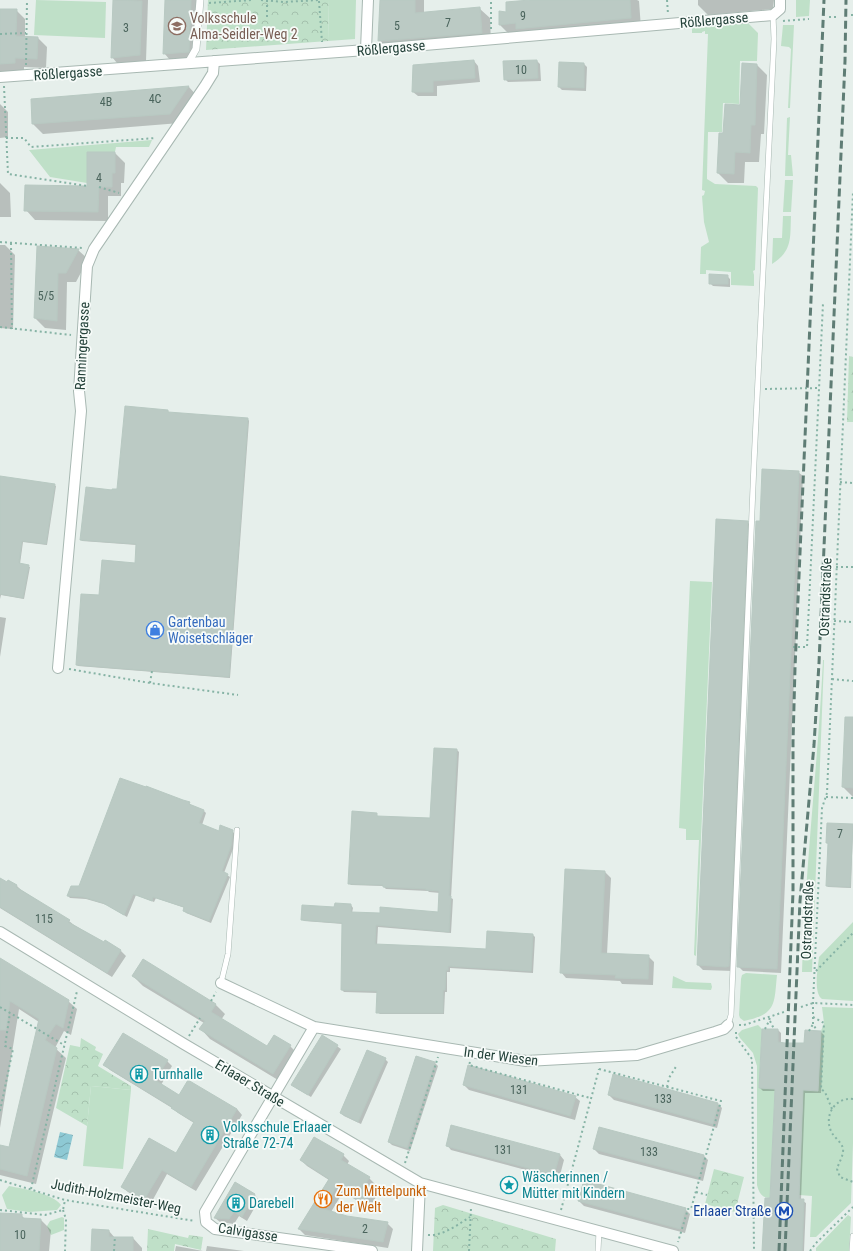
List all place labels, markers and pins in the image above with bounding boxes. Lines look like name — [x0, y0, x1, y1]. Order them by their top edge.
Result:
place label: Volksschule Alma-Seidler-Weg 2 — [190, 10, 298, 42]
school or university icon: Volksschule Alma-Seidler-Weg 2 — [167, 16, 187, 36]
place label: Gartenbau Woisetschläger — [168, 614, 253, 646]
shop icon: Gartenbau Woisetschläger — [145, 620, 165, 640]
building icon: Turnhalle — [129, 1064, 149, 1084]
place label: Turnhalle — [152, 1066, 203, 1082]
place label: Volksschule Erlaaer Straße 72-74 — [223, 1119, 332, 1151]
building icon: Volksschule Erlaaer Straße 72-74 — [200, 1125, 220, 1145]
place label: Wäscherinnen / Mütter mit Kindern — [522, 1169, 625, 1201]
place icon: Wäscherinnen / Mütter mit Kindern — [499, 1175, 519, 1195]
place label: Zum Mittelpunkt der Welt — [336, 1183, 426, 1215]
restaurant icon: Zum Mittelpunkt der Welt — [313, 1189, 333, 1209]
building icon: Darebell — [226, 1193, 246, 1213]
place label: Darebell — [249, 1195, 294, 1211]
metro station icon: Erlaaer Straße — [774, 1201, 794, 1221]
place label: Erlaaer Straße — [693, 1203, 771, 1219]

